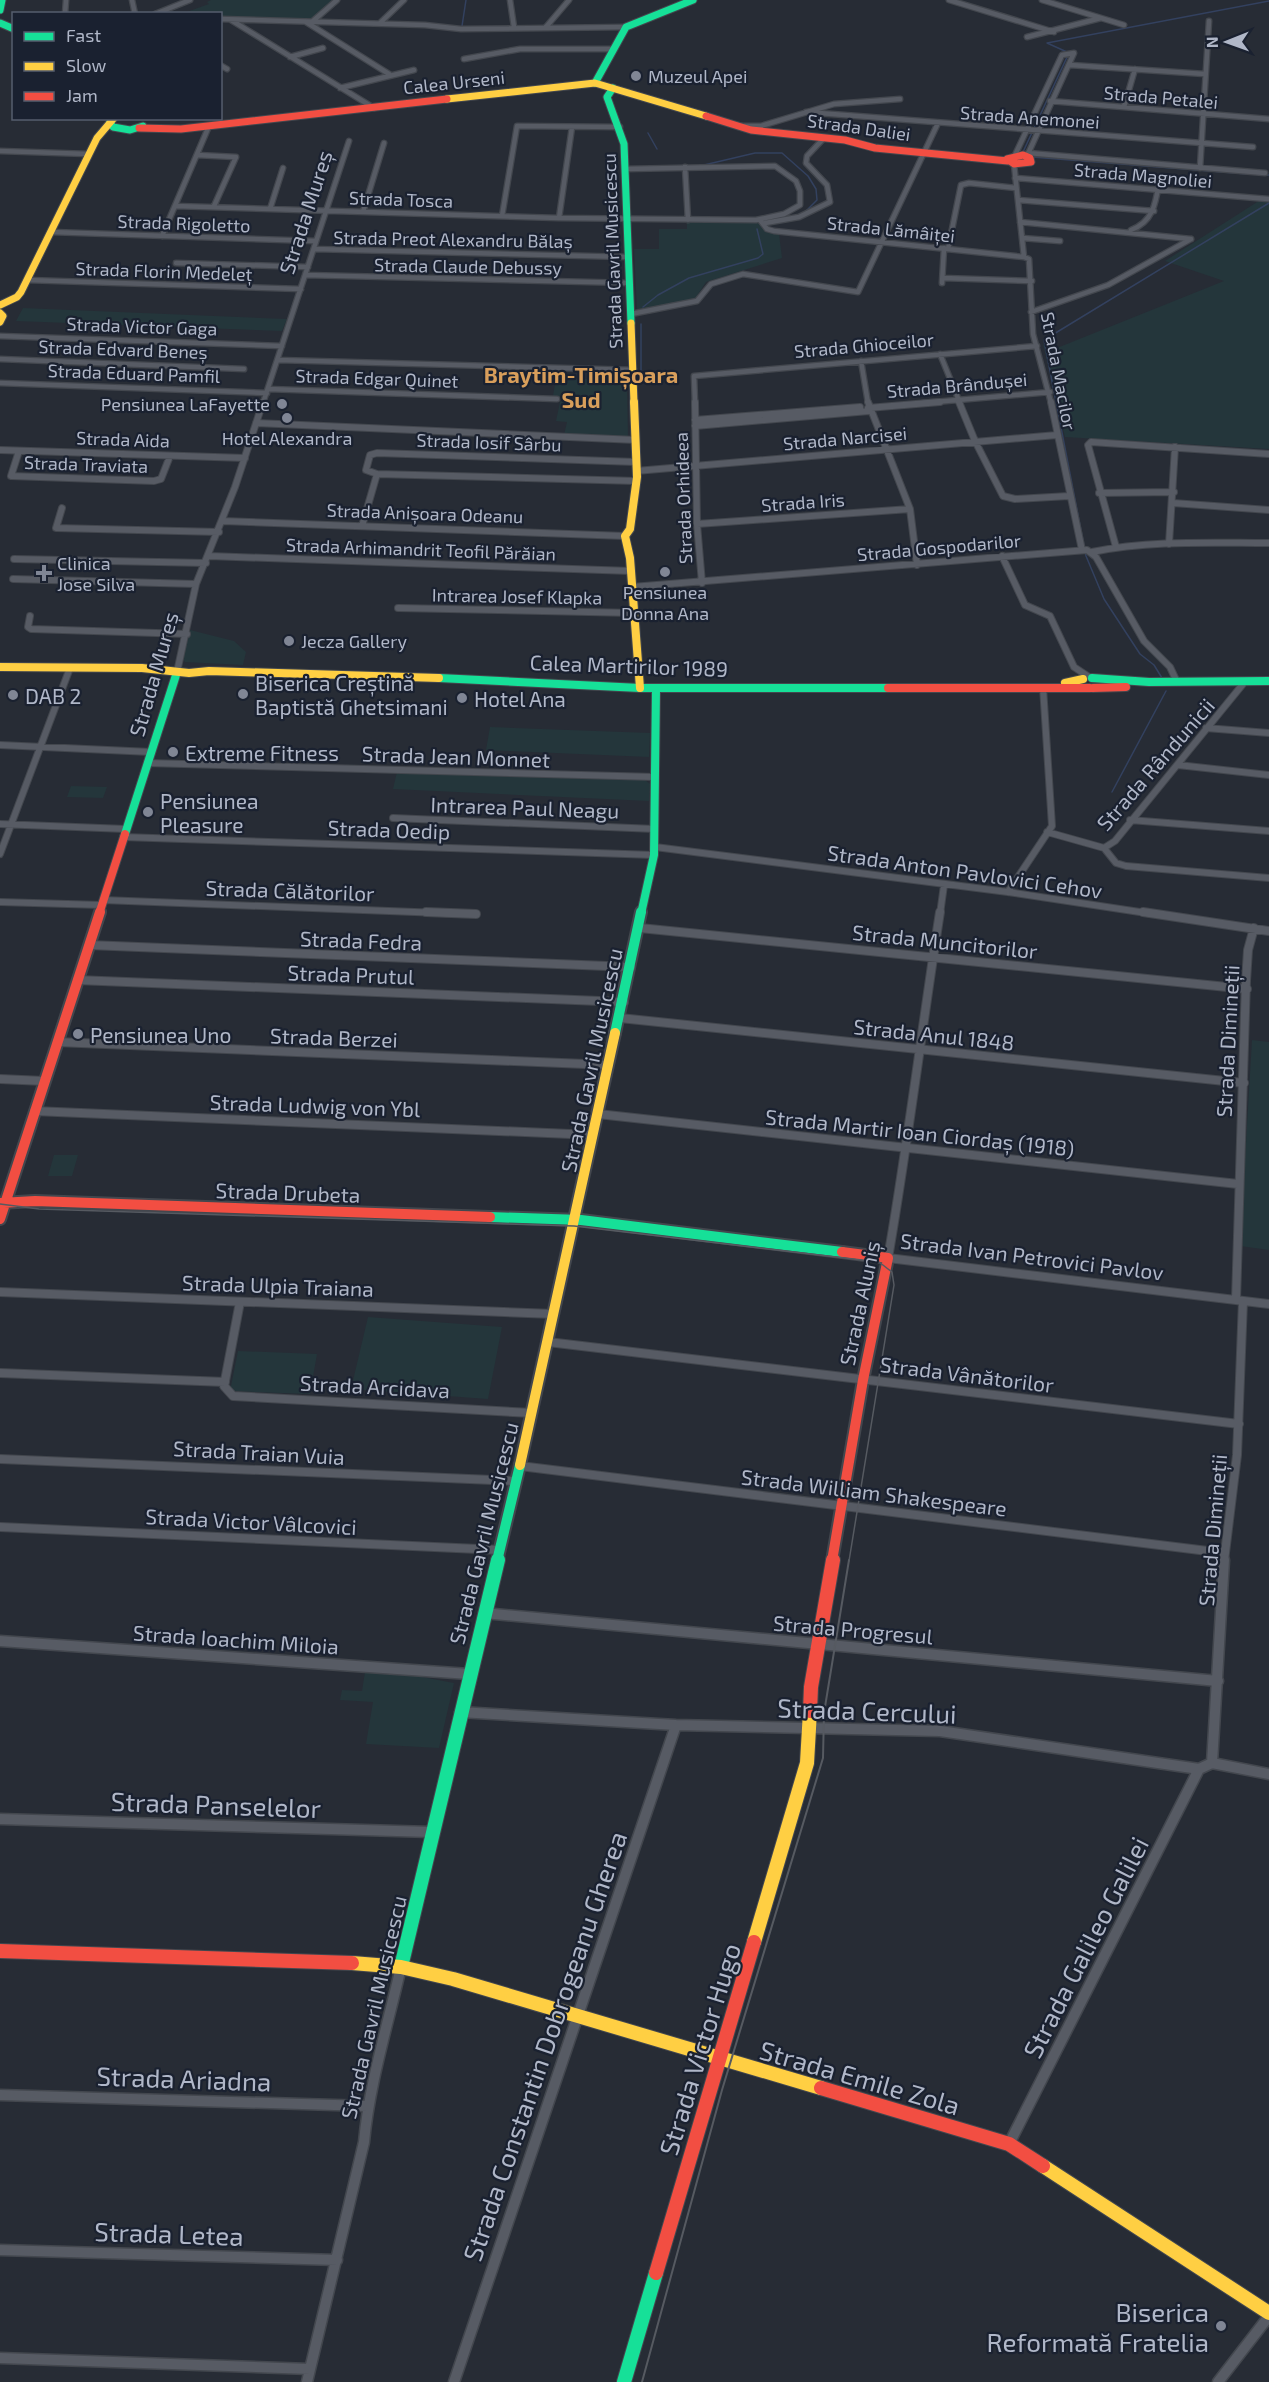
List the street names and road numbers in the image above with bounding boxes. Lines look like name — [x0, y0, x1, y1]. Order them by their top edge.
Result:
street label: Calea Urseni — [402, 66, 506, 98]
street label: Strada Petalei — [1103, 81, 1219, 113]
street label: Strada Anemonei — [960, 101, 1100, 133]
street label: Strada Daliei — [806, 109, 912, 145]
street label: Strada Mureș — [273, 147, 339, 278]
street label: Strada Gavril Musicescu — [598, 153, 626, 349]
street label: Strada Magnoliei — [1073, 158, 1213, 192]
street label: Strada Tosca — [349, 186, 453, 212]
street label: Strada Rigoletto — [117, 210, 251, 236]
street label: Strada Lămâiței — [826, 211, 956, 248]
street label: Strada Preot Alexandru Bălaș — [333, 226, 573, 253]
street label: Strada Claude Debussy — [374, 253, 563, 279]
street label: Strada Florin Medeleț — [75, 257, 253, 286]
street label: Strada Macilor — [1037, 310, 1081, 432]
street label: Strada Victor Gaga — [66, 312, 218, 340]
street label: Strada Ghioceilor — [793, 328, 935, 362]
street label: Strada Edvard Beneș — [38, 335, 208, 364]
street label: Strada Eduard Pamfil — [47, 359, 221, 387]
street label: Strada Edgar Quinet — [295, 364, 459, 392]
street label: Strada Brândușei — [886, 368, 1028, 403]
street label: Strada Narcisei — [782, 422, 908, 454]
street label: Strada Aida — [76, 426, 170, 452]
street label: Strada Iosif Sârbu — [416, 428, 562, 456]
street label: Strada Orhideea — [670, 432, 696, 564]
street label: Strada Traviata — [24, 451, 148, 477]
street label: Strada Iris — [760, 488, 846, 516]
street label: Strada Anișoara Odeanu — [326, 499, 524, 528]
street label: Strada Gospodarilor — [856, 529, 1022, 565]
street label: Strada Arhimandrit Teofil Părăian — [286, 533, 556, 565]
street label: Intrarea Josef Klapka — [432, 584, 602, 608]
street label: Strada Mureș — [123, 609, 185, 740]
street label: Calea Martirilor 1989 — [529, 649, 729, 681]
street label: Strada Rândunicii — [1091, 693, 1219, 835]
street label: Strada Jean Monnet — [361, 740, 551, 772]
street label: Intrarea Paul Neagu — [430, 791, 620, 823]
street label: Strada Oedip — [327, 814, 451, 844]
street label: Strada Anton Pavlovici Cehov — [826, 839, 1104, 903]
street label: Strada Călătorilor — [205, 875, 376, 905]
street label: Strada Muncitorilor — [851, 919, 1039, 963]
street label: Strada Fedra — [300, 925, 422, 955]
street label: Strada Gavril Musicescu — [555, 946, 627, 1174]
street label: Strada Prutul — [287, 959, 416, 989]
street label: Strada Dimineții — [1211, 964, 1245, 1118]
street label: Strada Anul 1848 — [852, 1013, 1016, 1055]
street label: Strada Berzei — [270, 1022, 398, 1052]
street label: Strada Ludwig von Ybl — [209, 1089, 421, 1121]
street label: Strada Martir Ioan Ciordaș (1918) — [764, 1103, 1076, 1163]
street label: Strada Drubeta — [215, 1177, 361, 1207]
street label: Strada Ivan Petrovici Pavlov — [899, 1227, 1165, 1285]
street label: Strada Aluniș — [834, 1238, 886, 1368]
street label: Strada Ulpia Traiana — [182, 1269, 374, 1301]
street label: Strada Vânătorilor — [879, 1351, 1056, 1397]
street label: Strada Arcidava — [299, 1370, 451, 1402]
street label: Strada Gavril Musicescu — [443, 1419, 523, 1647]
street label: Strada Traian Vuia — [173, 1435, 345, 1469]
street label: Strada Dimineții — [1193, 1453, 1233, 1607]
street label: Strada William Shakespeare — [740, 1463, 1008, 1521]
street label: Strada Victor Vâlcovici — [145, 1503, 357, 1539]
street label: Strada Progresul — [772, 1610, 935, 1649]
street label: Strada Ioachim Miloia — [132, 1619, 340, 1659]
street label: Strada Cercului — [777, 1691, 957, 1729]
street label: Strada Panselelor — [110, 1785, 322, 1823]
street label: Strada Constantin Dobrogeanu Gherea — [456, 1827, 632, 2265]
street label: Strada Galileo Galilei — [1016, 1831, 1154, 2063]
street label: Strada Gavril Musicescu — [335, 1893, 411, 2121]
street label: Strada Victor Hugo — [652, 1939, 746, 2159]
street label: Strada Emile Zola — [756, 2034, 964, 2120]
street label: Strada Ariadna — [96, 2059, 272, 2097]
street label: Strada Letea — [94, 2215, 244, 2251]

